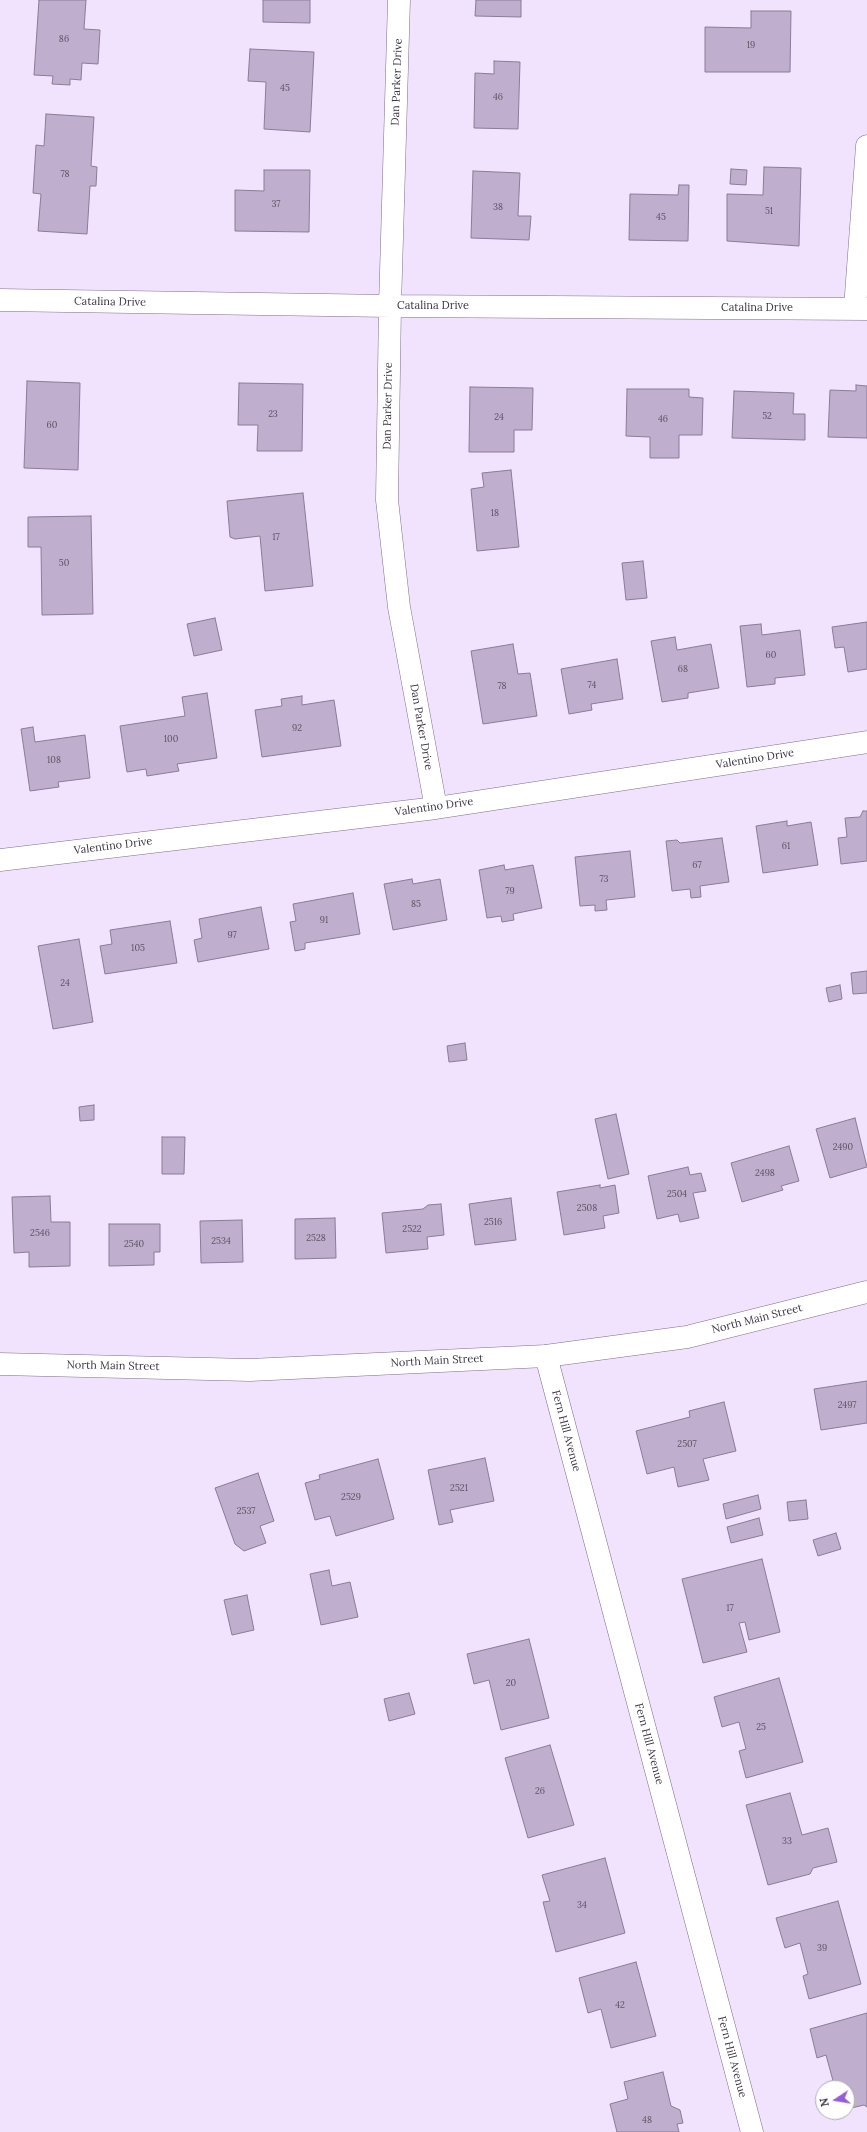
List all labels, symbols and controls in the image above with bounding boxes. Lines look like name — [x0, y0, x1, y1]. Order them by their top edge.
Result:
house number: 86 — [59, 34, 69, 44]
street label: Dan Parker Drive — [389, 38, 405, 126]
house number: 19 — [747, 40, 755, 50]
house number: 45 — [280, 83, 290, 93]
house number: 46 — [493, 92, 503, 102]
house number: 78 — [60, 169, 70, 179]
house number: 37 — [272, 199, 280, 209]
house number: 38 — [493, 202, 503, 212]
house number: 51 — [765, 206, 773, 216]
house number: 45 — [656, 212, 666, 222]
street label: Catalina Drive — [74, 295, 146, 309]
street label: Catalina Drive — [397, 299, 469, 313]
street label: Catalina Drive — [721, 301, 793, 315]
street label: Dan Parker Drive — [381, 362, 395, 450]
house number: 23 — [268, 409, 278, 419]
house number: 52 — [762, 411, 772, 421]
house number: 24 — [494, 412, 504, 422]
house number: 46 — [658, 414, 668, 424]
house number: 60 — [47, 420, 57, 430]
house number: 18 — [491, 508, 499, 518]
house number: 17 — [272, 532, 280, 542]
house number: 50 — [59, 558, 69, 568]
house number: 60 — [766, 650, 776, 660]
house number: 68 — [678, 664, 688, 674]
house number: 74 — [588, 680, 596, 690]
house number: 78 — [497, 681, 507, 691]
street label: Dan Parker Drive — [407, 683, 435, 771]
house number: 92 — [292, 723, 302, 733]
house number: 100 — [164, 734, 178, 744]
street label: Valentino Drive — [715, 746, 795, 772]
house number: 108 — [47, 755, 61, 765]
street label: Valentino Drive — [394, 795, 474, 819]
street label: Valentino Drive — [73, 835, 153, 857]
house number: 61 — [782, 841, 790, 851]
house number: 67 — [692, 860, 702, 870]
house number: 73 — [599, 874, 609, 884]
house number: 79 — [505, 886, 515, 896]
house number: 85 — [411, 899, 421, 909]
house number: 91 — [320, 915, 328, 925]
house number: 97 — [227, 930, 237, 940]
house number: 105 — [131, 943, 145, 953]
house number: 24 — [60, 978, 70, 988]
house number: 2490 — [833, 1142, 853, 1152]
house number: 2498 — [755, 1168, 775, 1178]
house number: 2504 — [667, 1189, 687, 1199]
house number: 2508 — [577, 1203, 597, 1213]
house number: 2516 — [484, 1217, 502, 1227]
house number: 2522 — [402, 1224, 422, 1234]
house number: 2546 — [30, 1228, 50, 1238]
house number: 2528 — [306, 1233, 326, 1243]
house number: 2534 — [211, 1236, 231, 1246]
house number: 2540 — [124, 1239, 144, 1249]
street label: North Main Street — [710, 1301, 804, 1337]
street label: North Main Street — [390, 1352, 484, 1370]
street label: North Main Street — [66, 1359, 160, 1373]
street label: Fern Hill Avenue — [549, 1389, 583, 1473]
house number: 2497 — [838, 1400, 856, 1410]
house number: 2507 — [677, 1439, 697, 1449]
house number: 2521 — [450, 1483, 468, 1493]
house number: 2529 — [341, 1492, 361, 1502]
house number: 2537 — [237, 1506, 255, 1516]
house number: 17 — [726, 1603, 734, 1613]
house number: 20 — [506, 1678, 516, 1688]
street label: Fern Hill Avenue — [632, 1702, 666, 1786]
house number: 25 — [756, 1722, 766, 1732]
house number: 26 — [535, 1786, 545, 1796]
house number: 33 — [782, 1836, 792, 1846]
house number: 34 — [577, 1900, 587, 1910]
house number: 39 — [817, 1943, 827, 1953]
house number: 42 — [615, 2000, 625, 2010]
street label: Fern Hill Avenue — [715, 2015, 749, 2099]
north arrow — [815, 2080, 855, 2120]
text: N — [817, 2097, 832, 2108]
house number: 48 — [642, 2115, 652, 2125]

